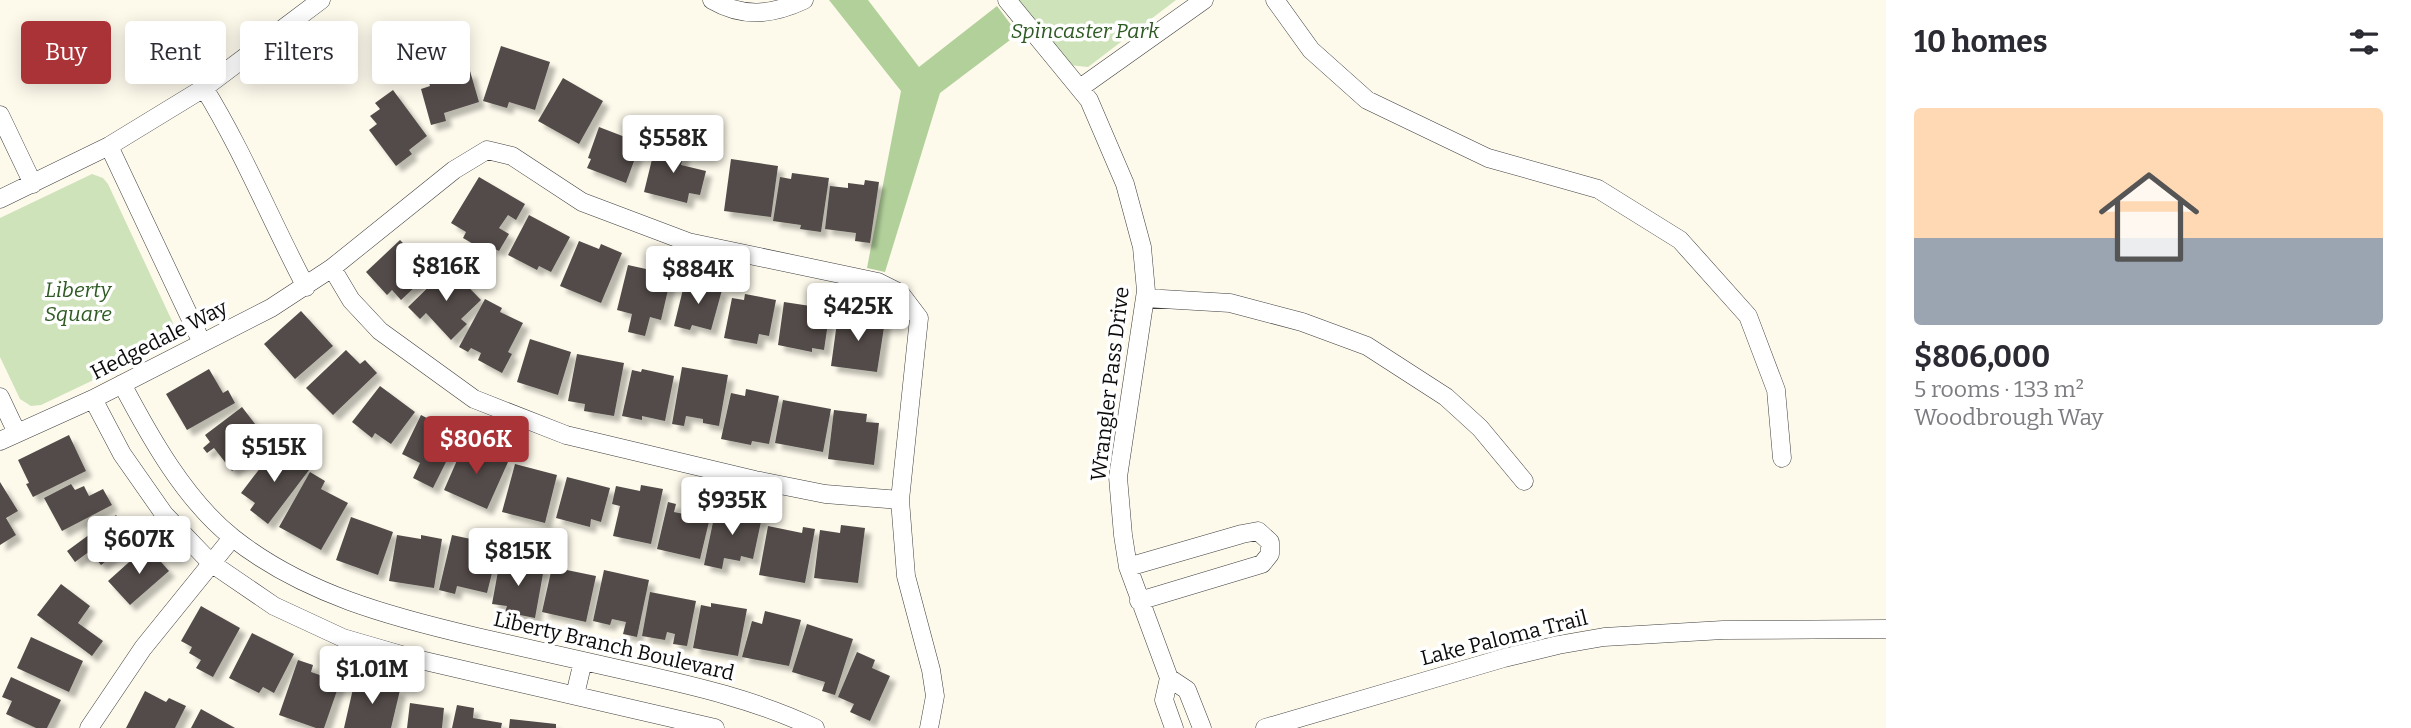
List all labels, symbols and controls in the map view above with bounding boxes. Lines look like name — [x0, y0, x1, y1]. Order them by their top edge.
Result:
park label: Spincaster Park — [1011, 18, 1160, 44]
chip: Buy — [21, 21, 111, 84]
chip: Rent — [125, 21, 226, 84]
chip: Filters — [240, 21, 358, 84]
chip: New — [372, 21, 470, 84]
icon: filters — [2345, 23, 2383, 61]
text: 10 homes — [1914, 24, 2048, 60]
pin: $558K — [624, 116, 722, 175]
text: $558K — [639, 124, 708, 152]
icon: home — [2086, 154, 2212, 280]
pin: $816K — [397, 244, 495, 303]
pin: $884K — [649, 246, 747, 306]
text: $816K — [412, 252, 480, 280]
text: $884K — [662, 255, 734, 283]
park label: Liberty Square — [44, 277, 112, 327]
pin: $425K — [809, 284, 907, 343]
street label: Wrangler Pass Drive — [1085, 285, 1135, 483]
text: $425K — [823, 292, 893, 320]
street label: Hedgedale Way — [86, 294, 233, 386]
text: $806,000 — [1914, 339, 2050, 375]
text: 5 rooms · 133 m² — [1914, 375, 2084, 403]
text: Woodbrough Way — [1914, 403, 2104, 431]
pin: $806K — [427, 416, 525, 476]
pin: $515K — [225, 424, 323, 484]
text: $806K — [440, 425, 512, 453]
text: $515K — [241, 433, 307, 461]
pin: $935K — [683, 477, 781, 537]
text: $935K — [697, 486, 767, 514]
pin: $607K — [90, 516, 188, 576]
text: $607K — [103, 525, 175, 553]
pin: $815K — [469, 528, 567, 588]
text: $815K — [485, 537, 551, 565]
street label: Lake Paloma Trail — [1418, 605, 1590, 671]
street label: Liberty Branch Boulevard — [491, 606, 737, 686]
pin: $1.01M — [315, 646, 429, 706]
text: $1.01M — [336, 655, 408, 683]

